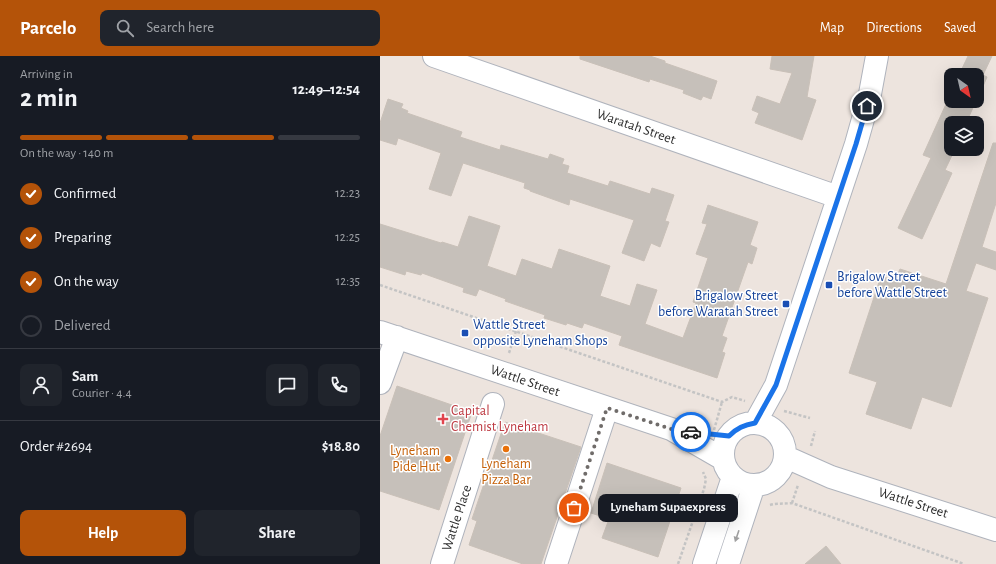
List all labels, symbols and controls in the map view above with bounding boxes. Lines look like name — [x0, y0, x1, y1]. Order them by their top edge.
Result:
search box — [100, 10, 380, 46]
icon: search — [114, 17, 136, 39]
text: Parcelo — [20, 19, 76, 38]
text: Search here — [146, 20, 214, 35]
text: Map — [820, 21, 844, 35]
text: Directions — [866, 21, 922, 35]
text: Saved — [944, 21, 976, 35]
text: Arriving in — [20, 68, 73, 81]
north arrow — [944, 68, 984, 108]
map controls — [944, 68, 984, 156]
text: 12:49–12:54 — [292, 82, 360, 97]
text: 2 min — [20, 85, 78, 111]
pin — [850, 89, 884, 123]
icon: home — [856, 95, 878, 117]
street label: Waratah Street — [595, 107, 678, 147]
button: layers — [944, 116, 984, 156]
text: On the way · 140 m — [20, 147, 114, 160]
icon: check — [20, 183, 42, 205]
text: Confirmed — [54, 186, 116, 201]
text: 12:23 — [335, 187, 360, 200]
icon: check — [20, 227, 42, 249]
text: Preparing — [54, 230, 111, 245]
text: 12:25 — [335, 231, 360, 244]
place label: Brigalow Street before Wattle Street — [837, 270, 948, 300]
icon: check — [20, 271, 42, 293]
text: On the way — [54, 274, 119, 289]
text: 12:35 — [336, 275, 360, 288]
marker: Brigalow Street before Wattle Street — [824, 280, 834, 290]
place label: Brigalow Street before Waratah Street — [658, 289, 779, 319]
marker: Brigalow Street before Waratah Street — [781, 299, 791, 309]
text: Delivered — [54, 318, 111, 333]
place label: Wattle Street opposite Lyneham Shops — [473, 318, 608, 348]
marker: Wattle Street opposite Lyneham Shops — [460, 328, 470, 338]
street label: Wattle Street — [489, 363, 562, 400]
button: person — [20, 364, 62, 406]
button: chat — [266, 364, 308, 406]
button: phone — [318, 364, 360, 406]
text: Sam — [72, 369, 98, 384]
text: Courier · 4.4 — [72, 387, 132, 400]
place label: Capital Chemist Lyneham — [451, 404, 549, 434]
courier — [671, 412, 711, 452]
marker: Capital Chemist Lyneham — [438, 414, 448, 424]
icon: car — [680, 421, 702, 443]
text: Order #2694 — [20, 439, 92, 454]
text: $18.80 — [322, 439, 360, 454]
place label: Lyneham Pide Hut — [390, 444, 441, 474]
marker: Lyneham Pizza Bar — [501, 444, 511, 454]
marker: Lyneham Pide Hut — [443, 454, 453, 464]
place label: Lyneham Pizza Bar — [481, 457, 531, 487]
street label: Wattle Place — [440, 483, 474, 553]
street label: Wattle Street — [876, 485, 950, 521]
pin — [557, 491, 591, 525]
callout: Lyneham Supaexpress — [598, 494, 738, 522]
icon: bag — [563, 497, 585, 519]
text: Lyneham Supaexpress — [610, 501, 726, 514]
button: Help — [20, 510, 186, 556]
button: Share — [194, 510, 360, 556]
one-way arrow — [734, 530, 740, 542]

